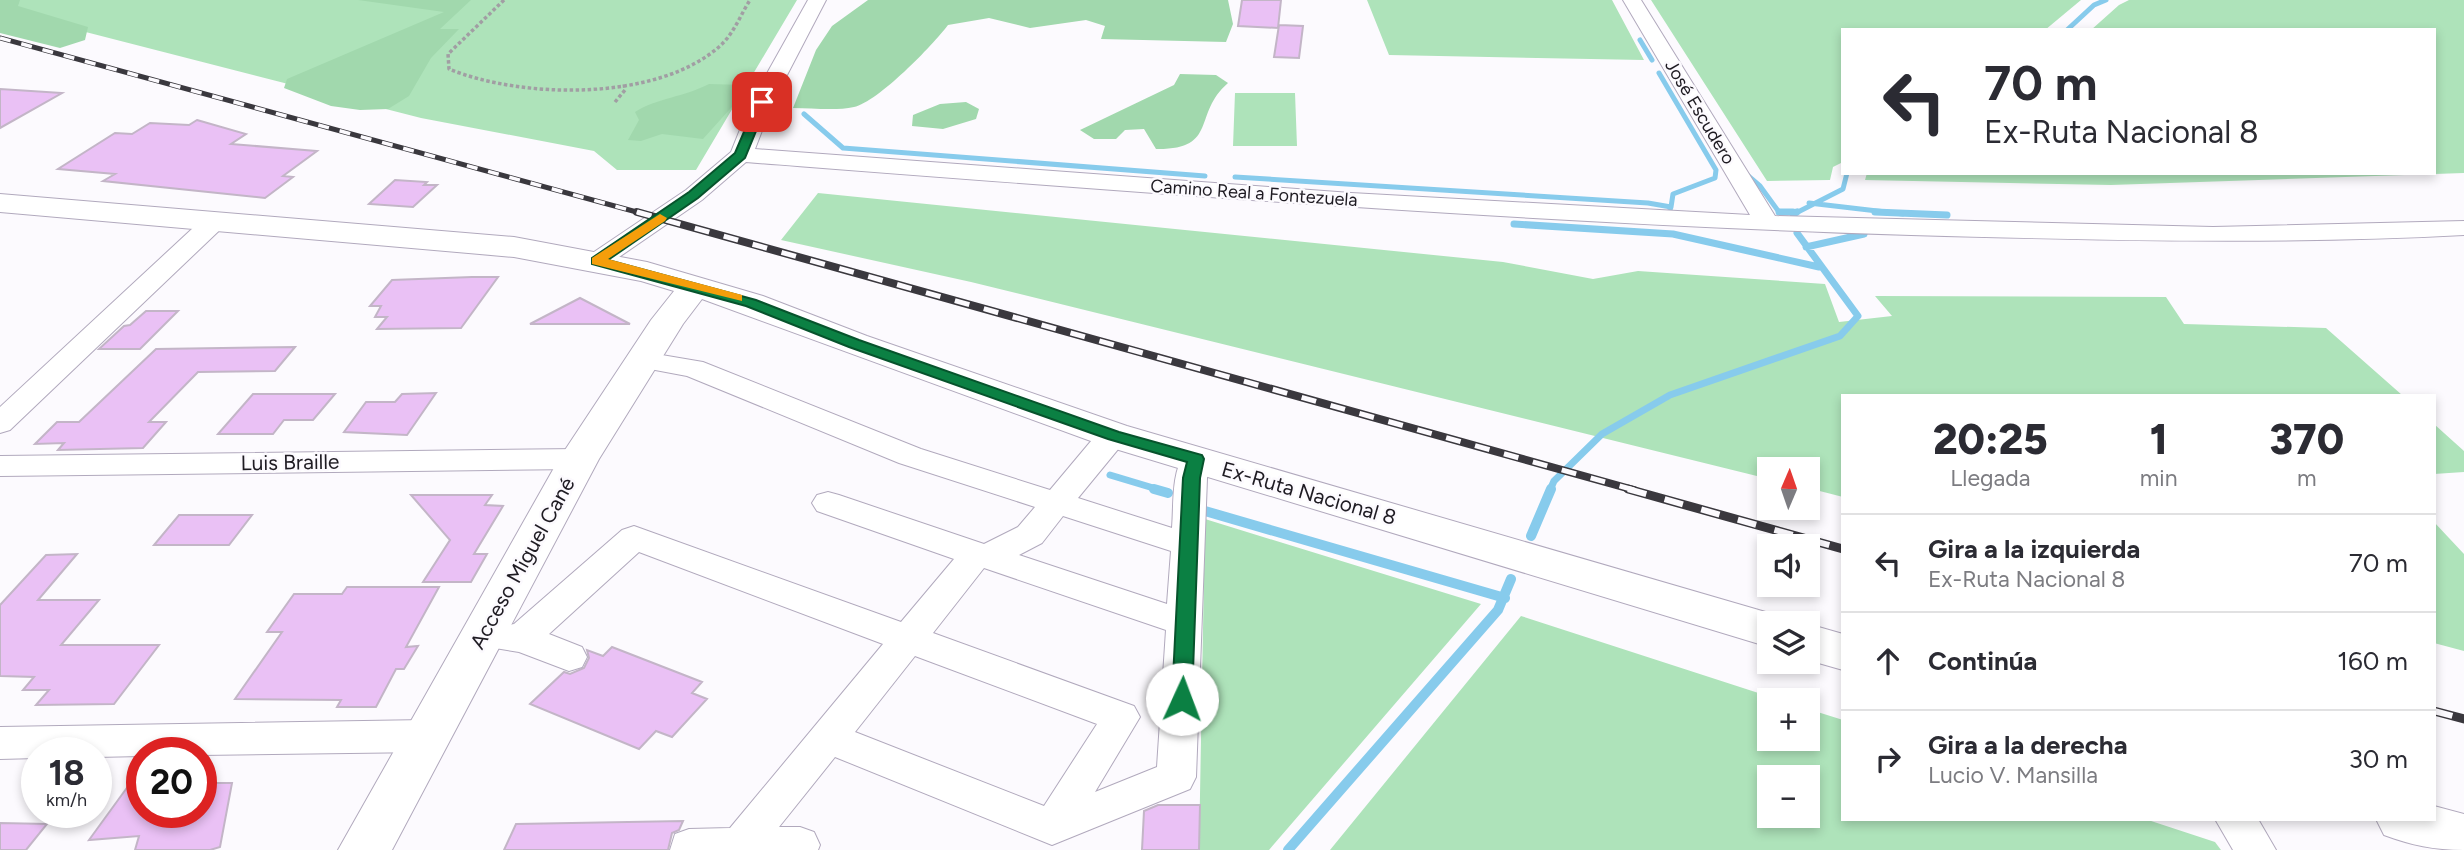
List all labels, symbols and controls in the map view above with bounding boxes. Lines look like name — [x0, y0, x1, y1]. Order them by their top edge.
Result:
text: 70 m — [1984, 53, 2097, 112]
street label: José Escudero — [1660, 56, 1740, 168]
icon: left — [1869, 56, 1960, 147]
pin — [732, 72, 792, 132]
icon: arrive — [743, 83, 781, 121]
text: Ex-Ruta Nacional 8 — [1984, 113, 2259, 151]
street label: Camino Real a Fontezuela — [1150, 175, 1358, 211]
text: 20:25 — [1933, 414, 2048, 465]
text: 1 — [2150, 414, 2168, 465]
text: 370 — [2269, 414, 2344, 465]
street label: Luis Braille — [240, 449, 340, 475]
street label: Ex-Ruta Nacional 8 — [1219, 456, 1399, 530]
north arrow — [1757, 457, 1820, 520]
map controls — [1757, 457, 1820, 828]
text: Llegada — [1950, 464, 2030, 492]
text: min — [2140, 464, 2178, 492]
text: m — [2297, 464, 2317, 492]
street label: Acceso Miguel Cané — [464, 473, 580, 653]
text: Gira a la izquierda — [1928, 533, 2140, 565]
button: sound — [1757, 534, 1820, 597]
icon: left — [1869, 544, 1907, 582]
text: 70 m — [2349, 547, 2408, 579]
text: Ex-Ruta Nacional 8 — [1928, 565, 2126, 593]
button: layers — [1757, 611, 1820, 674]
icon: ahead — [1869, 642, 1907, 680]
text: Continúa — [1928, 645, 2037, 677]
text: 160 m — [2337, 645, 2408, 677]
position arrow — [1145, 662, 1219, 736]
button: + — [1757, 688, 1820, 751]
text: Gira a la derecha — [1928, 729, 2128, 761]
speed limit sign: 20 — [126, 737, 217, 828]
icon: right — [1869, 740, 1907, 778]
text: 30 m — [2349, 743, 2408, 775]
text: 18 — [48, 752, 85, 794]
text: Lucio V. Mansilla — [1928, 761, 2098, 789]
button: − — [1757, 765, 1820, 828]
text: km/h — [46, 789, 87, 811]

